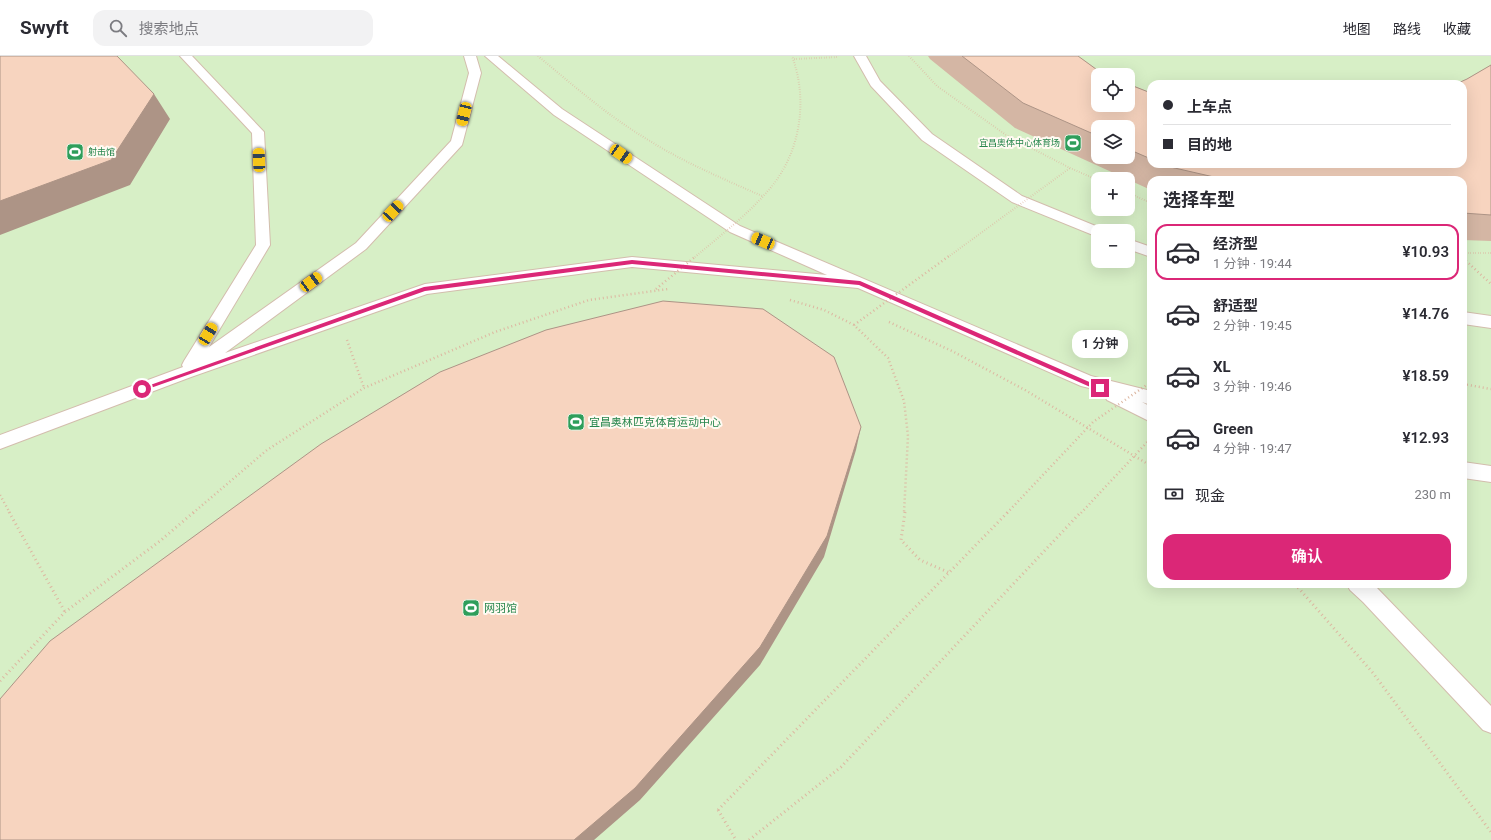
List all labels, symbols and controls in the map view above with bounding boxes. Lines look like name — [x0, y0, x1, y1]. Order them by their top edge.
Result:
search box — [93, 10, 373, 46]
text: Swyft — [20, 16, 69, 39]
icon: search — [107, 17, 129, 39]
text: 搜索地点 — [139, 20, 199, 38]
text: 地图 — [1343, 21, 1371, 37]
text: 路线 — [1393, 21, 1421, 37]
text: 收藏 — [1443, 21, 1471, 37]
map controls — [1091, 68, 1135, 268]
button: locate — [1091, 68, 1135, 112]
text: 上车点 — [1187, 98, 1232, 116]
car — [455, 101, 473, 127]
button: layers — [1091, 120, 1135, 164]
sports icon: 宜昌奥体中心体育场 — [1063, 133, 1083, 153]
text: 目的地 — [1187, 136, 1232, 154]
place label: 宜昌奥体中心体育场 — [979, 138, 1060, 148]
sports icon: 射击馆 — [65, 142, 85, 162]
car — [608, 142, 634, 166]
place label: 射击馆 — [88, 146, 115, 157]
car — [253, 148, 265, 172]
button: + — [1091, 172, 1135, 216]
text: 选择车型 — [1163, 189, 1235, 210]
car — [380, 198, 406, 224]
button: − — [1091, 224, 1135, 268]
car — [750, 231, 776, 251]
icon: car — [1165, 234, 1201, 270]
text: 经济型 — [1213, 235, 1258, 253]
text: ¥10.93 — [1402, 243, 1449, 261]
text: 1 分钟 · 19:44 — [1213, 256, 1292, 271]
car — [298, 270, 324, 294]
icon: car — [1165, 296, 1201, 332]
text: 舒适型 — [1213, 297, 1258, 315]
text: ¥14.76 — [1402, 305, 1449, 323]
text: 2 分钟 · 19:45 — [1213, 318, 1292, 333]
car — [197, 321, 219, 347]
callout: 1 分钟 — [1072, 330, 1128, 358]
text: 1 分钟 — [1082, 336, 1118, 351]
icon: car — [1165, 358, 1201, 394]
text: XL — [1213, 358, 1231, 376]
text: ¥18.59 — [1402, 367, 1449, 385]
route end — [1091, 379, 1109, 397]
text: 3 分钟 · 19:46 — [1213, 379, 1292, 394]
route start — [133, 380, 151, 398]
sports icon: 宜昌奥林匹克体育运动中心 — [566, 412, 586, 432]
place label: 宜昌奥林匹克体育运动中心 — [589, 416, 721, 429]
icon: car — [1165, 420, 1201, 456]
text: Green — [1213, 420, 1253, 438]
text: ¥12.93 — [1402, 429, 1449, 447]
text: 4 分钟 · 19:47 — [1213, 441, 1292, 456]
icon: cash — [1163, 483, 1185, 505]
text: 现金 — [1195, 487, 1225, 505]
text: 230 m — [1414, 487, 1451, 502]
button: 确认 — [1163, 534, 1451, 580]
sports icon: 网羽馆 — [461, 598, 481, 618]
place label: 网羽馆 — [484, 602, 517, 615]

